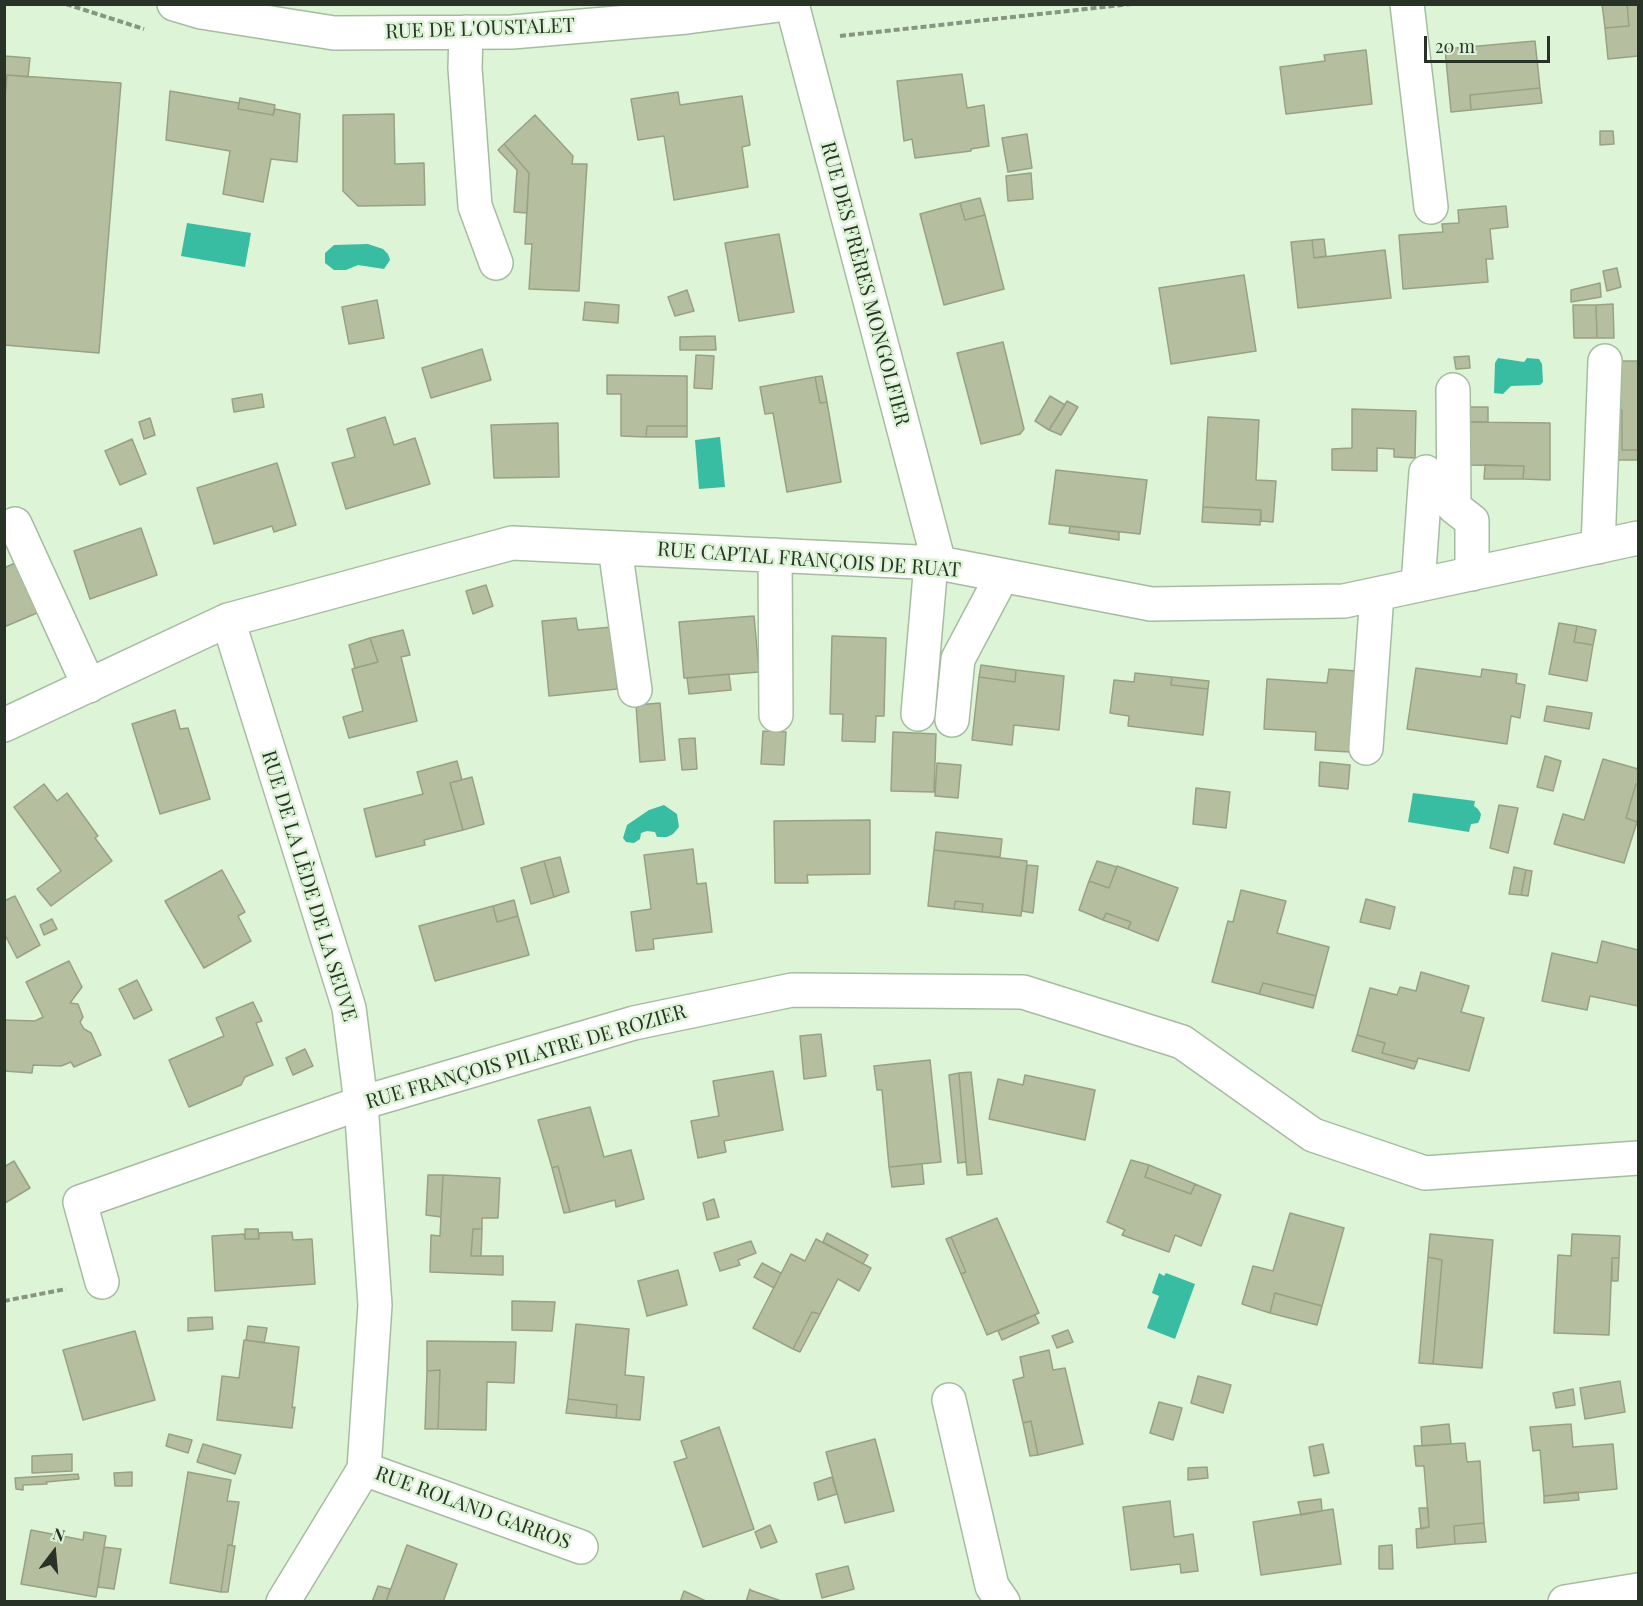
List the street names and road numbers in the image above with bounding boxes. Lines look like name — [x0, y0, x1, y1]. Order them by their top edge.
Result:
street label: RUE DE L'OUSTALET — [385, 14, 575, 44]
street label: RUE DES FRÈRES MONGOLFIER — [815, 139, 915, 429]
street label: RUE CAPTAL FRANÇOIS DE RUAT — [656, 537, 962, 583]
street label: RUE DE LA LÈDE DE LA SEUVE — [256, 748, 362, 1024]
street label: RUE FRANÇOIS PILATRE DE ROZIER — [363, 1000, 689, 1114]
street label: RUE ROLAND GARROS — [372, 1461, 574, 1555]

